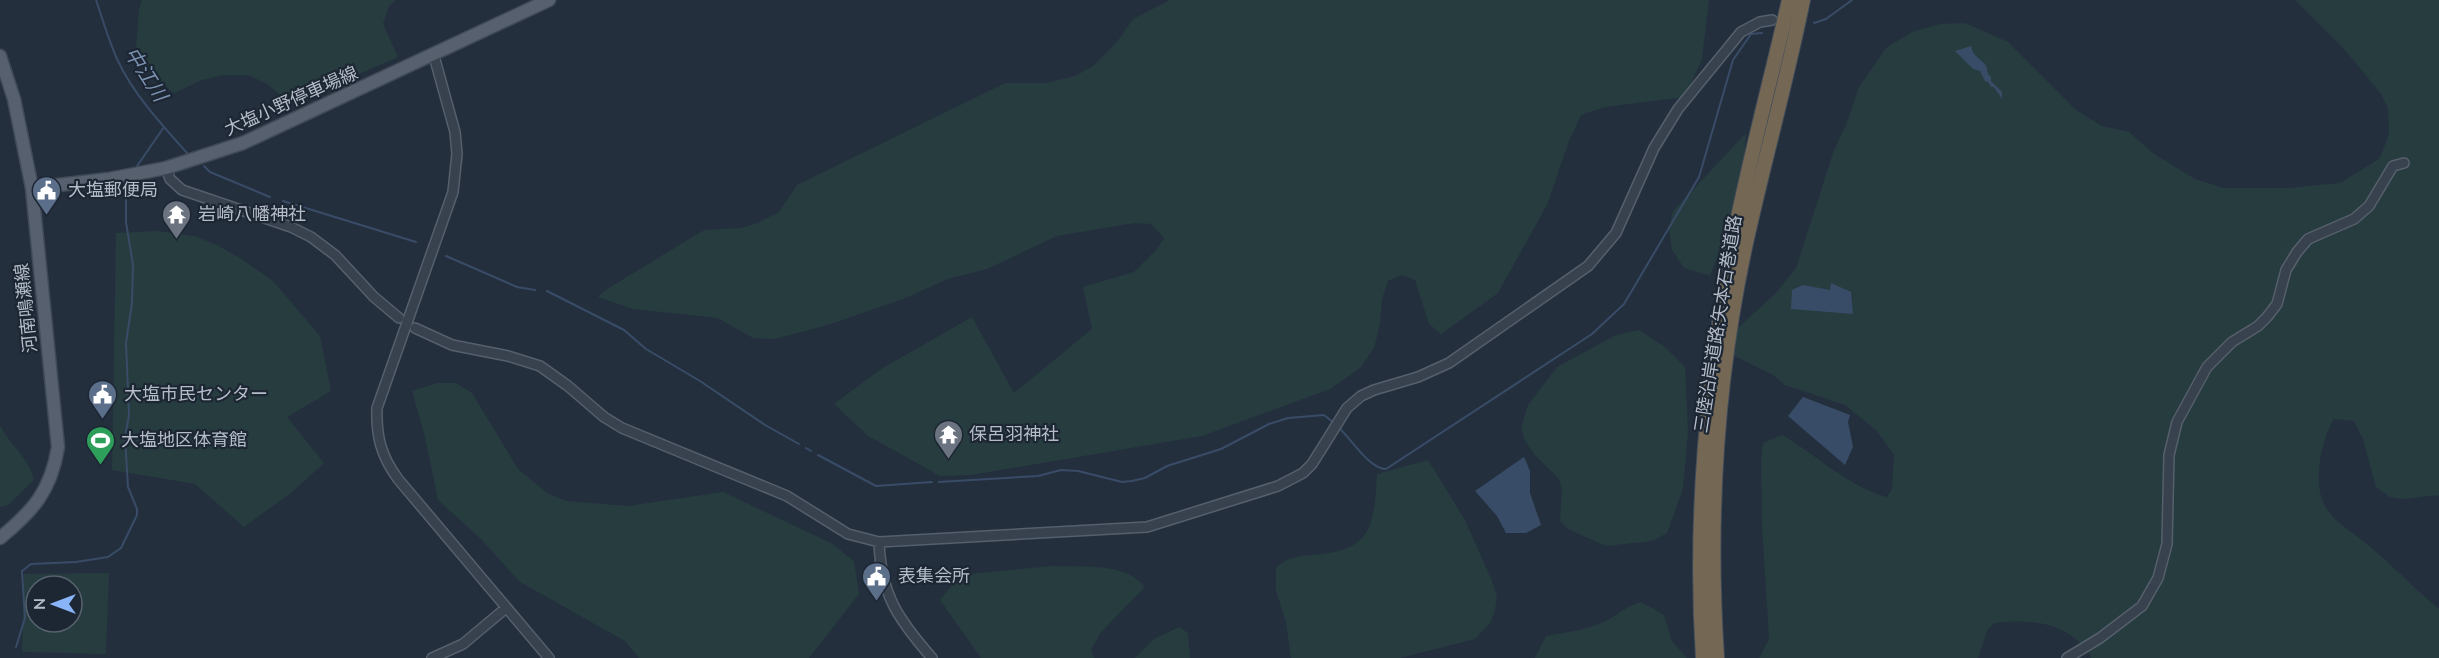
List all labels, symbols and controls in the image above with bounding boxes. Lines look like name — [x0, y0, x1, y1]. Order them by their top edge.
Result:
water label: 中江川 — [120, 42, 174, 107]
street label: 大塩小野停車場線 — [220, 61, 361, 140]
public building icon: 大塩郵便局 — [31, 174, 63, 216]
place label: 大塩郵便局 — [68, 178, 158, 201]
temple icon: 岩崎八幡神社 — [161, 198, 193, 240]
place label: 岩崎八幡神社 — [198, 202, 306, 225]
street label: 三陸沿岸道路;矢本石巻道路 — [1689, 213, 1746, 434]
street label: 河南鳴瀬線 — [9, 262, 42, 354]
public building icon: 大塩市民センター — [87, 378, 119, 420]
place label: 大塩市民センター — [124, 382, 268, 405]
temple icon: 保呂羽神社 — [932, 418, 964, 460]
place label: 保呂羽神社 — [969, 422, 1059, 445]
sports icon: 大塩地区体育館 — [84, 424, 116, 466]
place label: 大塩地区体育館 — [121, 428, 247, 451]
public building icon: 表集会所 — [861, 560, 893, 602]
place label: 表集会所 — [898, 564, 970, 587]
north arrow — [24, 574, 84, 634]
text: N — [29, 598, 49, 610]

